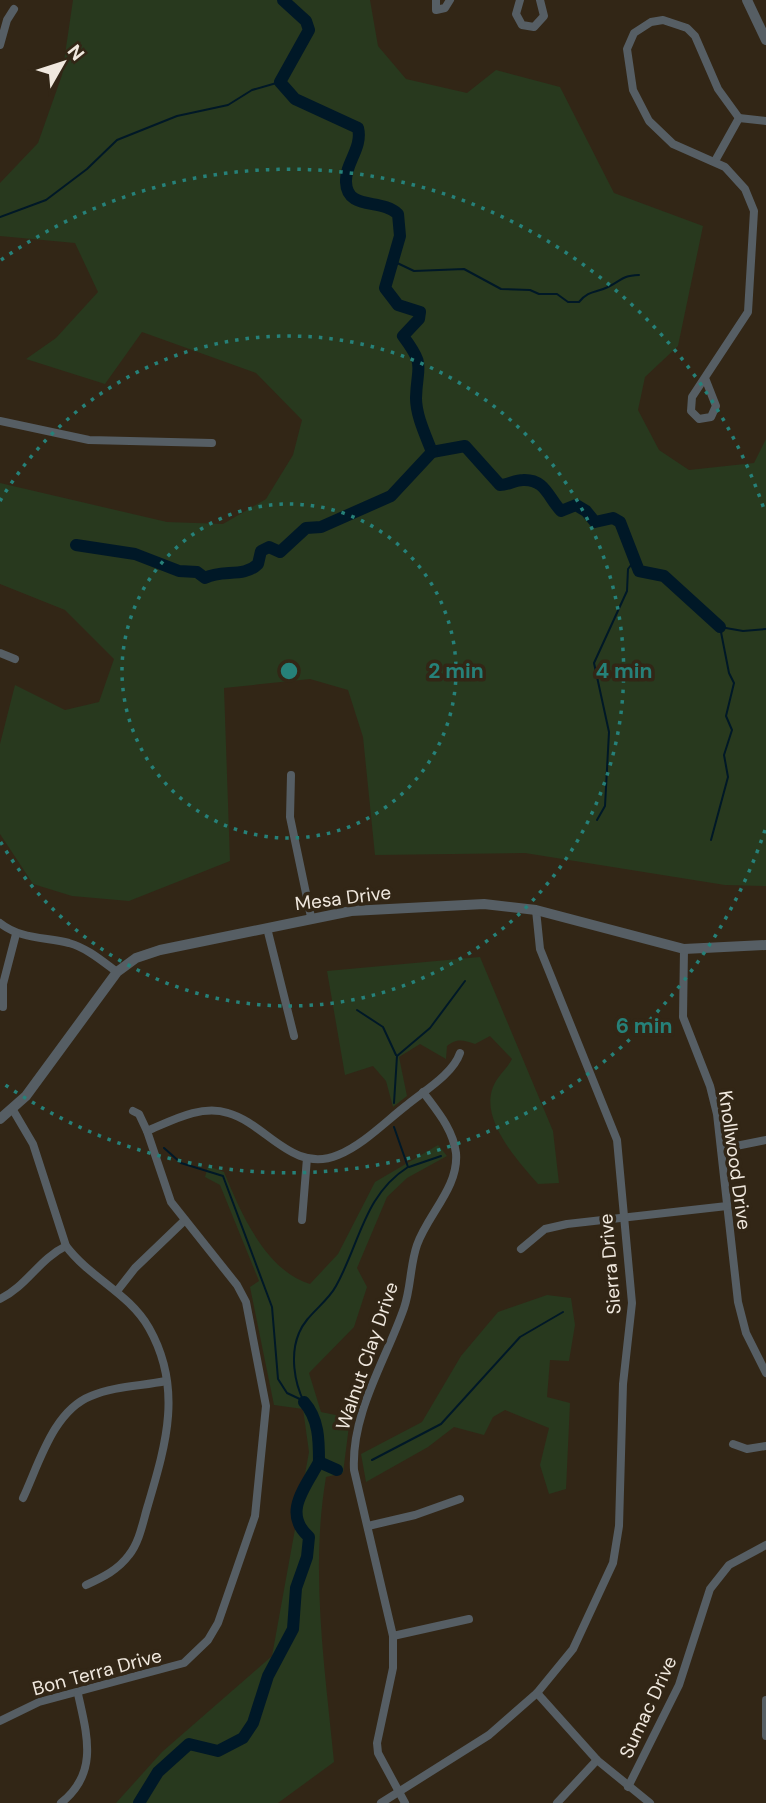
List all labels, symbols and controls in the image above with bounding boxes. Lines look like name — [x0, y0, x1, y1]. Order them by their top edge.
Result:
north arrow — [28, 28, 98, 98]
text: N — [62, 39, 90, 66]
text: 2 min — [428, 657, 484, 685]
text: 4 min — [595, 657, 653, 685]
centre of rings — [277, 659, 301, 683]
street label: Mesa Drive — [293, 880, 393, 916]
text: 6 min — [616, 1012, 672, 1040]
street label: Knollwood Drive — [713, 1089, 757, 1231]
street label: Sierra Drive — [593, 1213, 627, 1315]
street label: Walnut Clay Drive — [330, 1279, 404, 1433]
street label: Bon Terra Drive — [30, 1643, 164, 1701]
street label: Sumac Drive — [613, 1652, 683, 1762]

